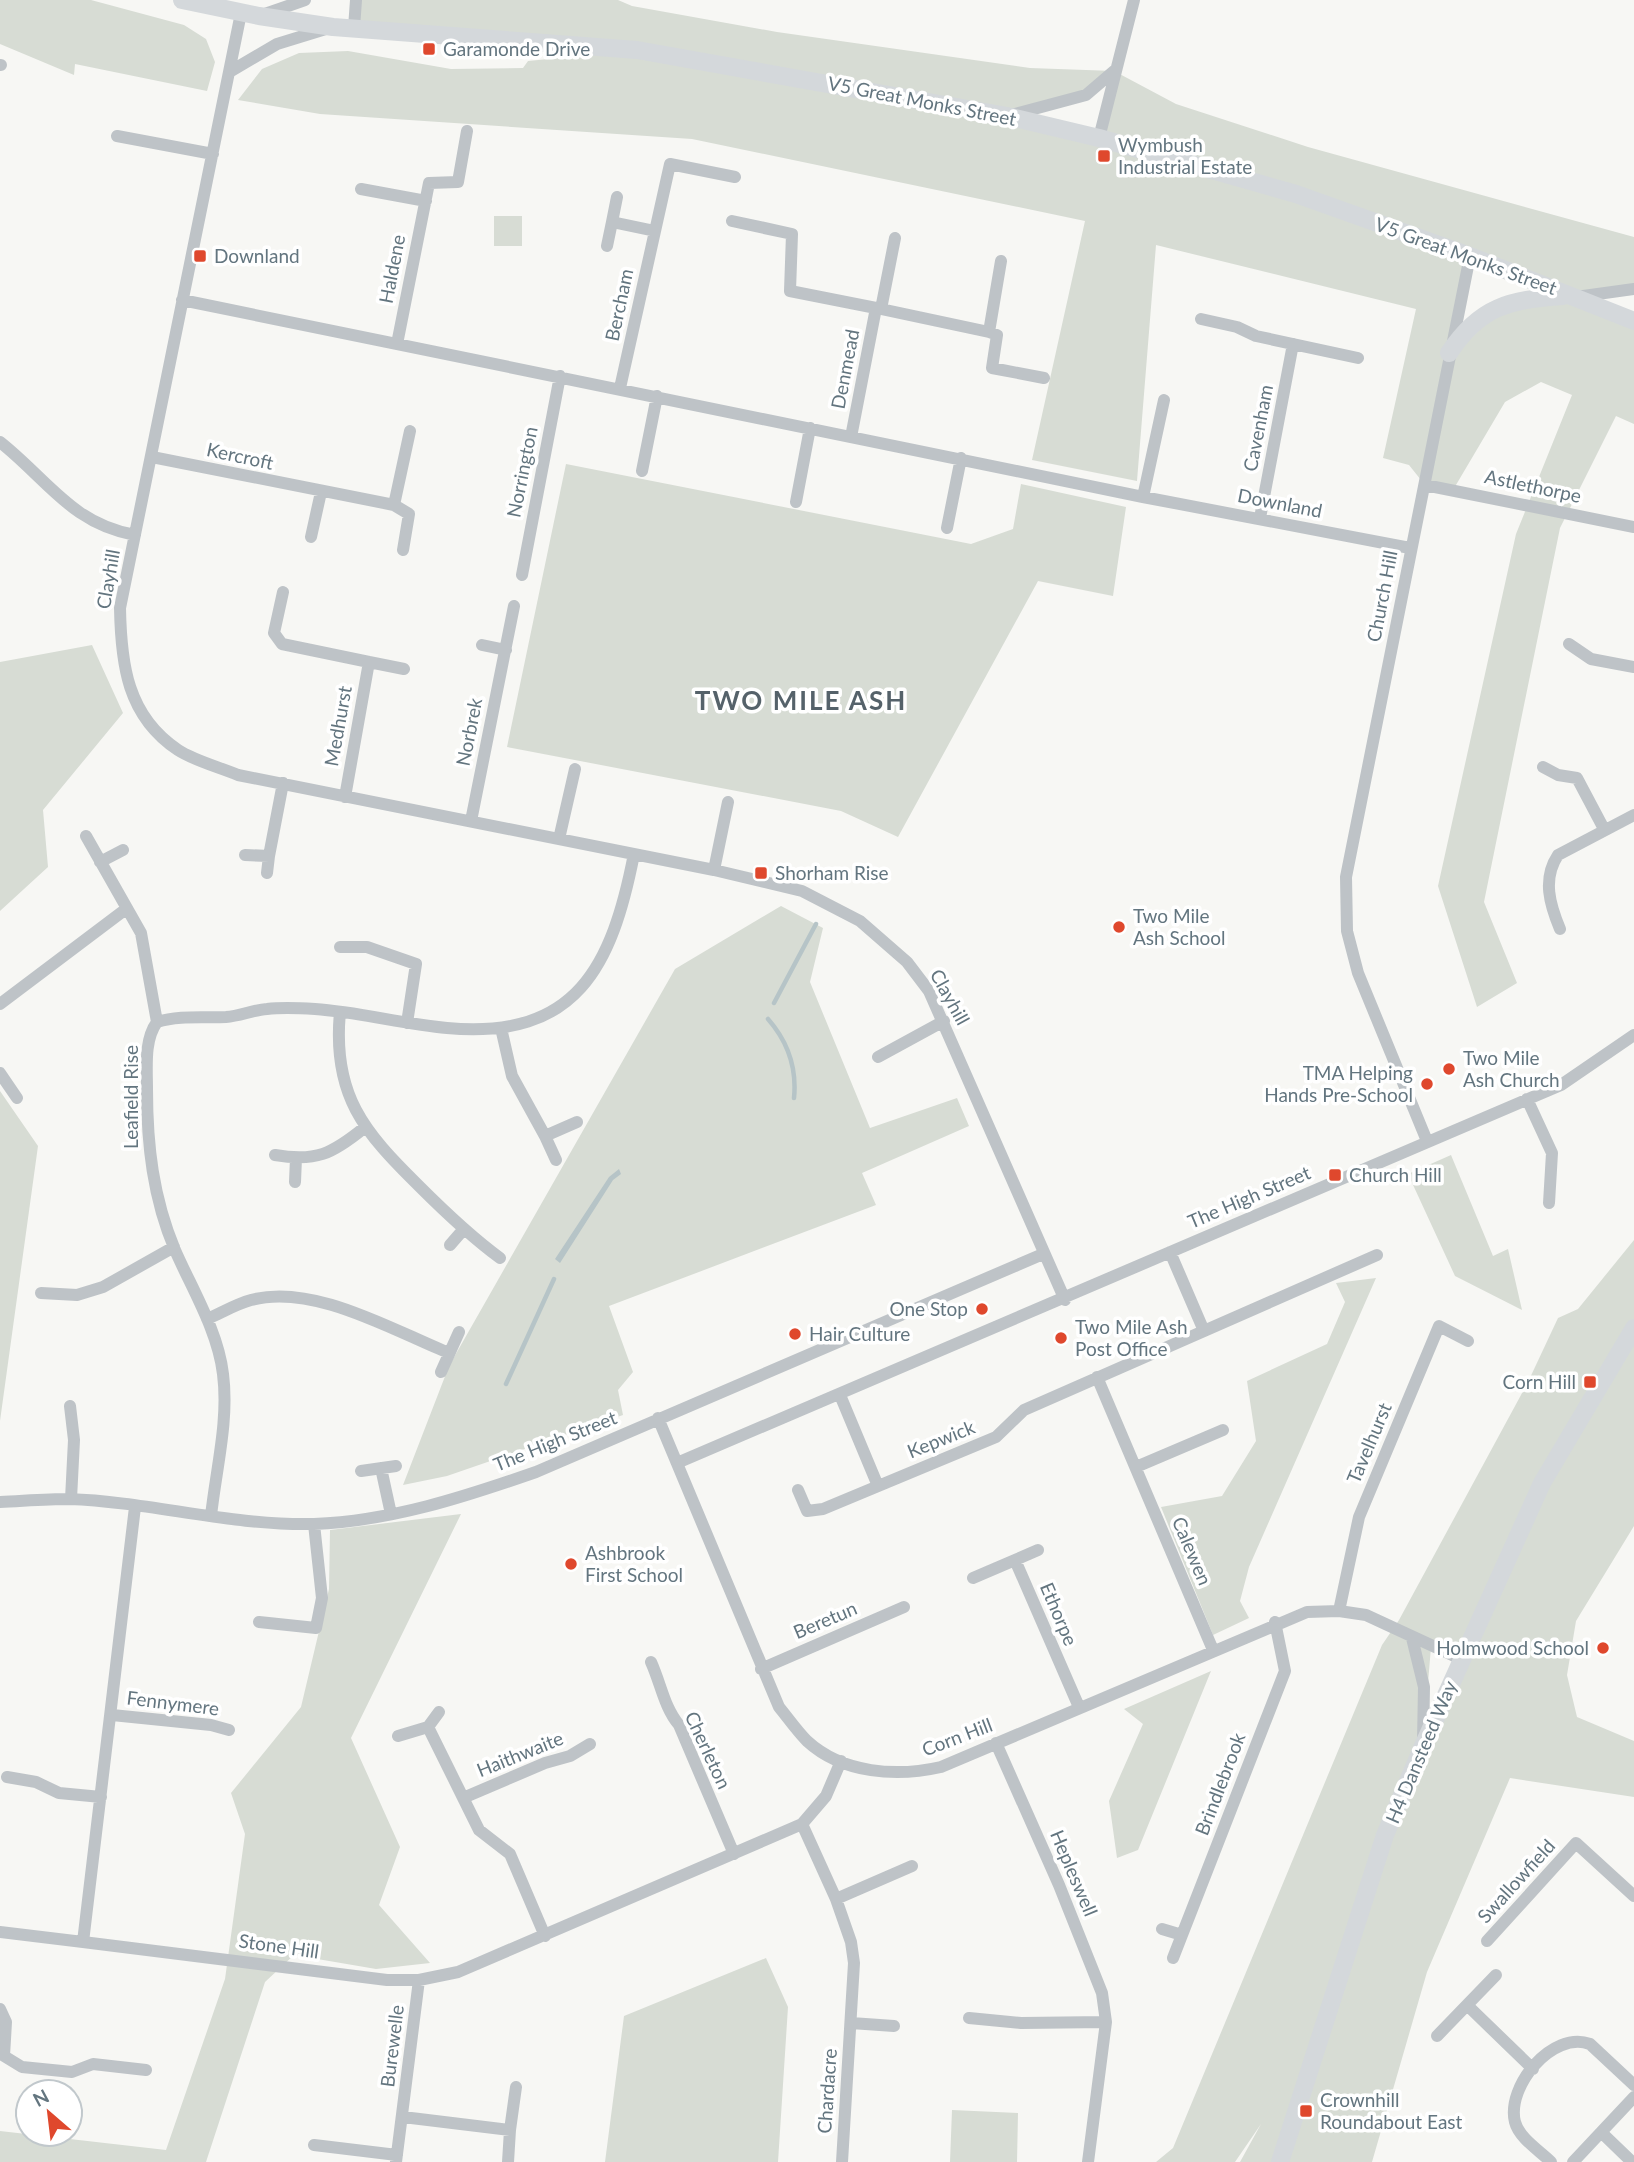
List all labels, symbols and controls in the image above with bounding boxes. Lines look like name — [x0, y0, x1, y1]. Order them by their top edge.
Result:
place label: Garamonde Drive — [443, 37, 590, 60]
marker: Garamonde Drive — [421, 41, 437, 57]
street label: V5 Great Monks Street — [826, 71, 1018, 130]
place label: Wymbush Industrial Estate — [1118, 133, 1252, 178]
marker: Wymbush Industrial Estate — [1096, 148, 1112, 164]
street label: V5 Great Monks Street — [1372, 212, 1560, 299]
street label: Haldene — [374, 233, 409, 305]
place label: Downland — [214, 244, 300, 267]
marker: Downland — [192, 248, 208, 264]
street label: Bercham — [600, 267, 637, 343]
street label: Denmead — [826, 327, 863, 411]
street label: Cavenham — [1238, 383, 1277, 473]
street label: Norrington — [501, 425, 542, 519]
street label: Kercroft — [205, 437, 276, 474]
street label: Astlethorpe — [1483, 464, 1583, 507]
street label: Downland — [1236, 483, 1324, 522]
street label: Clayhill — [91, 547, 124, 611]
street label: Church Hill — [1361, 548, 1402, 644]
street label: Medhurst — [319, 684, 356, 768]
district label: TWO MILE ASH — [695, 684, 907, 716]
street label: Norbrek — [451, 696, 486, 768]
place label: Shorham Rise — [775, 861, 889, 884]
marker: Shorham Rise — [753, 865, 769, 881]
place label: Two Mile Ash School — [1133, 904, 1226, 949]
marker: Two Mile Ash School — [1111, 919, 1127, 935]
street label: Clayhill — [926, 965, 975, 1029]
street label: Leafield Rise — [119, 1045, 142, 1149]
place label: Two Mile Ash Church — [1463, 1046, 1560, 1091]
place label: TMA Helping Hands Pre-School — [1264, 1061, 1413, 1106]
marker: Two Mile Ash Church — [1441, 1061, 1457, 1077]
marker: TMA Helping Hands Pre-School — [1419, 1076, 1435, 1092]
street label: The High Street — [1184, 1160, 1314, 1233]
place label: Church Hill — [1349, 1163, 1442, 1186]
marker: Church Hill — [1327, 1167, 1343, 1183]
place label: One Stop — [889, 1297, 968, 1320]
marker: One Stop — [974, 1301, 990, 1317]
place label: Two Mile Ash Post Office — [1075, 1315, 1187, 1360]
place label: Hair Culture — [809, 1322, 910, 1345]
marker: Hair Culture — [787, 1326, 803, 1342]
marker: Two Mile Ash Post Office — [1053, 1330, 1069, 1346]
place label: Corn Hill — [1502, 1370, 1576, 1393]
marker: Corn Hill — [1582, 1374, 1598, 1390]
street label: Tavelhurst — [1341, 1399, 1396, 1487]
street label: The High Street — [490, 1405, 620, 1476]
street label: Kepwick — [904, 1415, 978, 1462]
street label: Calewen — [1168, 1513, 1217, 1588]
place label: Ashbrook First School — [585, 1541, 683, 1586]
marker: Ashbrook First School — [563, 1556, 579, 1572]
street label: Ethorpe — [1036, 1579, 1083, 1649]
street label: Beretun — [790, 1596, 860, 1643]
place label: Holmwood School — [1436, 1636, 1589, 1659]
marker: Holmwood School — [1595, 1640, 1611, 1656]
street label: H4 Dansteed Way — [1380, 1677, 1461, 1827]
street label: Fennymere — [126, 1685, 221, 1720]
street label: Cherleton — [681, 1707, 736, 1792]
street label: Corn Hill — [918, 1713, 995, 1760]
street label: Haithwaite — [473, 1726, 566, 1781]
street label: Brindlebrook — [1190, 1729, 1250, 1838]
street label: Hepleswell — [1046, 1826, 1103, 1919]
street label: Swallowfield — [1472, 1834, 1559, 1927]
street label: Stone Hill — [237, 1928, 321, 1963]
street label: Burewelle — [375, 2003, 408, 2089]
street label: Chardacre — [812, 2048, 841, 2134]
north arrow — [14, 2078, 84, 2148]
text: N — [29, 2084, 53, 2111]
place label: Crownhill Roundabout East — [1320, 2088, 1463, 2133]
marker: Crownhill Roundabout East — [1298, 2103, 1314, 2119]

